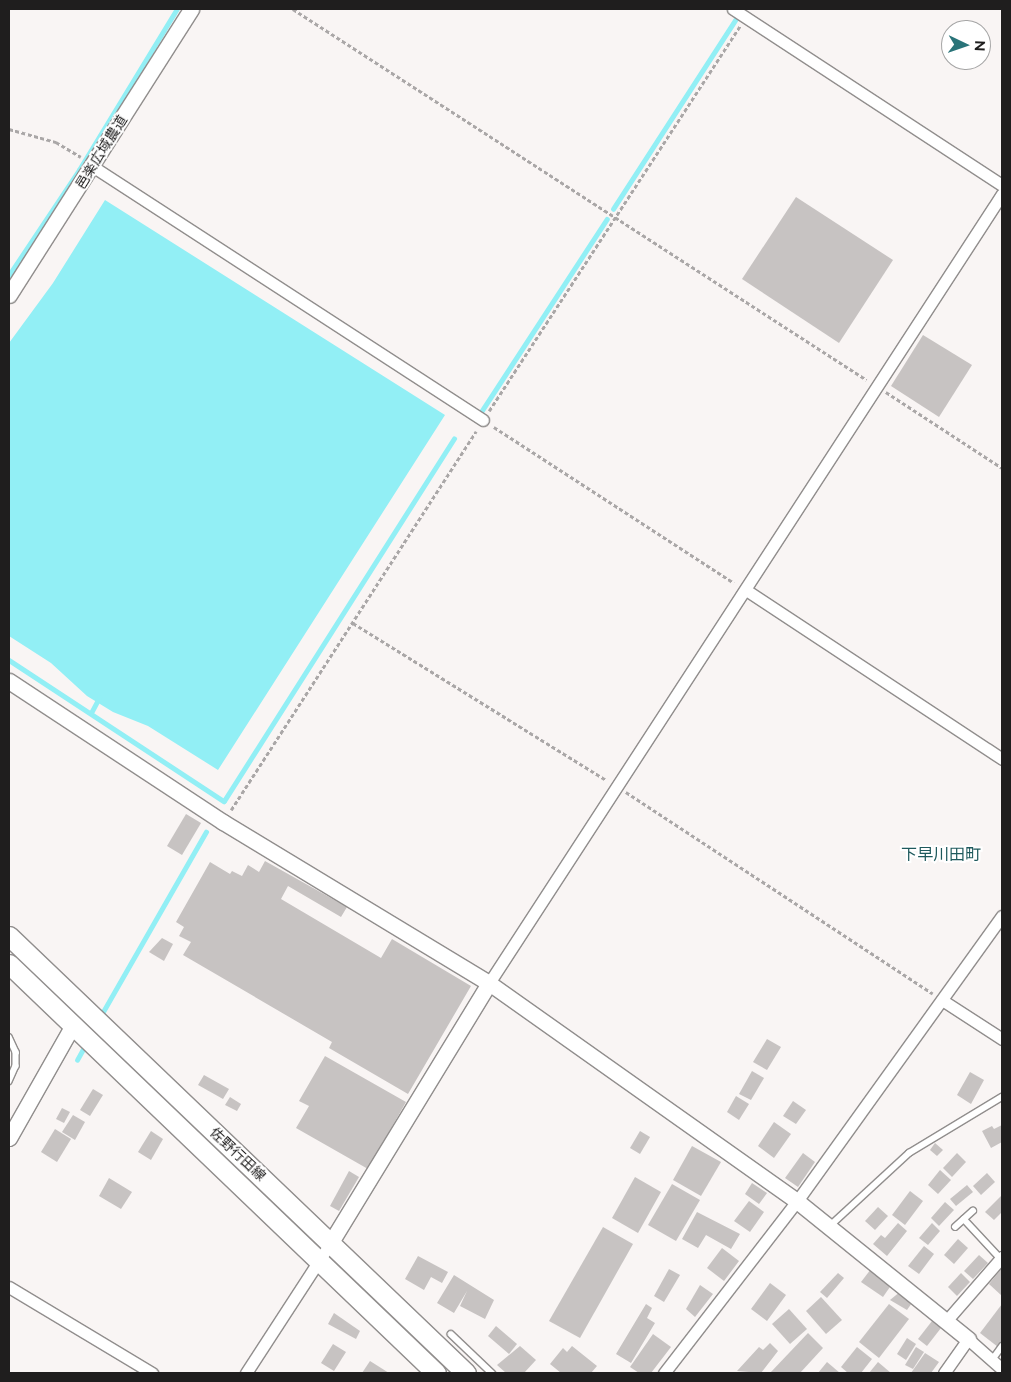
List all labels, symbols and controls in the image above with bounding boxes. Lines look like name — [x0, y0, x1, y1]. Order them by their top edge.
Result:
north arrow — [941, 20, 991, 70]
text: N — [972, 40, 988, 51]
street label: 邑楽広域農道 — [72, 112, 130, 192]
district label: 下早川田町 — [901, 845, 981, 865]
street label: 佐野行田線 — [207, 1124, 269, 1184]

